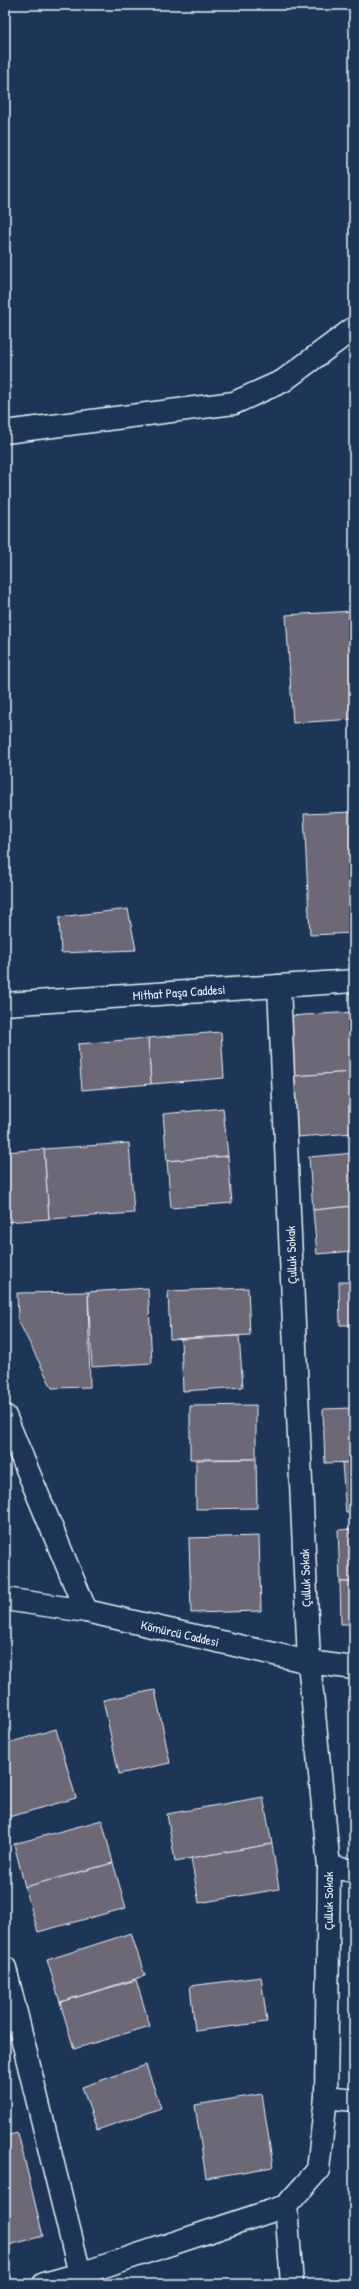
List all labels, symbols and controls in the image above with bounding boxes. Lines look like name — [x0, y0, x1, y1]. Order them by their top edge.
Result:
street label: Mithat Paşa Caddesi — [132, 980, 226, 1004]
street label: Çulluk Sokak — [281, 1225, 301, 1285]
street label: Çulluk Sokak — [295, 1548, 315, 1608]
street label: Kömürcü Caddesi — [139, 1615, 221, 1651]
street label: Çulluk Sokak — [319, 1871, 337, 1930]

